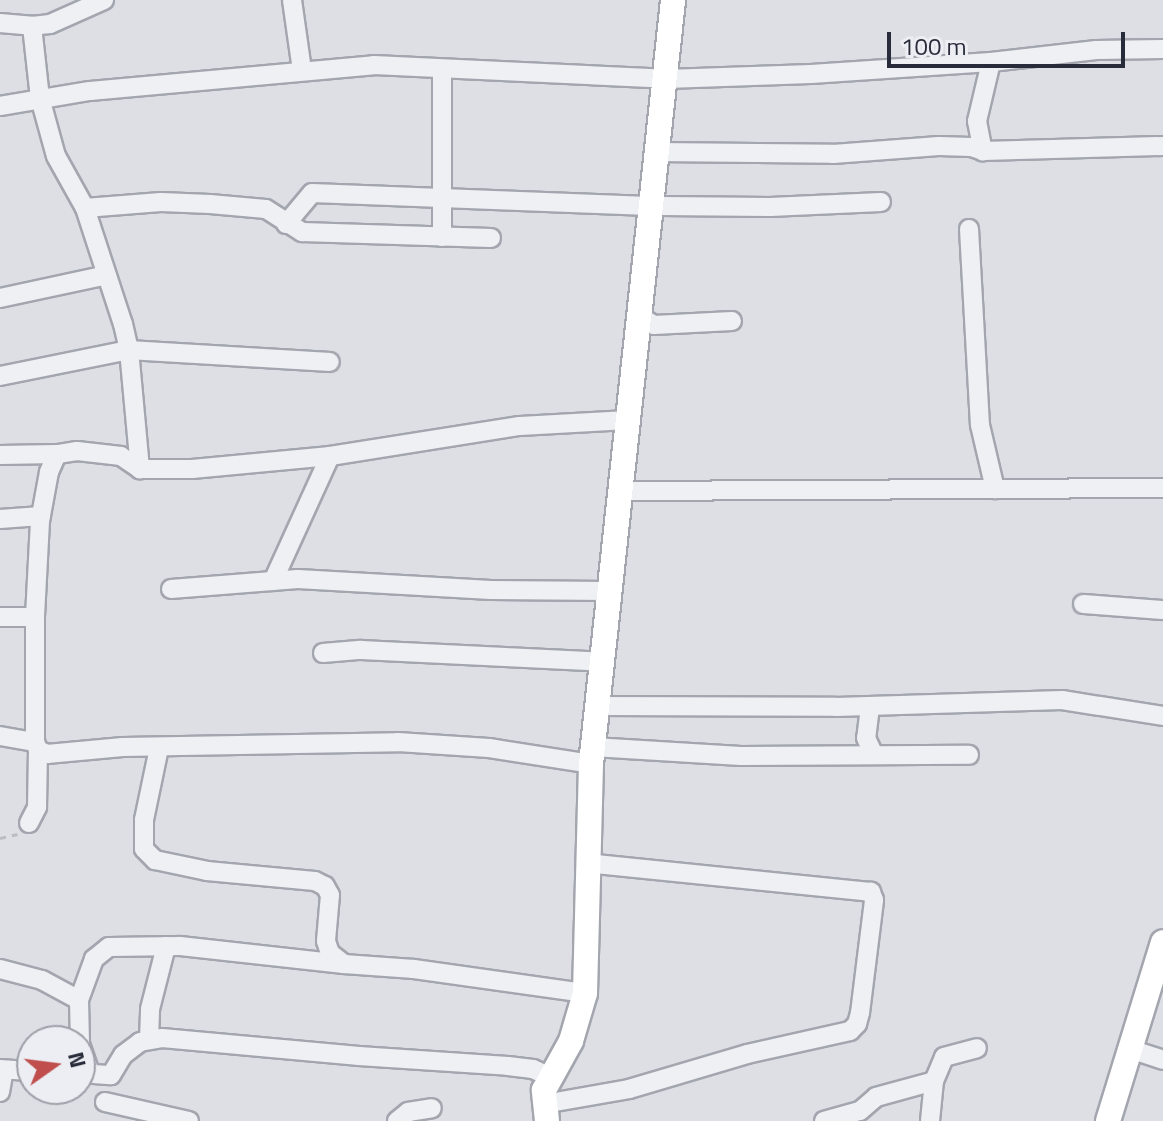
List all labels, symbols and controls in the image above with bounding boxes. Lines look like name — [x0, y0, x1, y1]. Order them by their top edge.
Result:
scale bar — [891, 16, 1129, 66]
text: 100 m — [901, 28, 967, 64]
north arrow — [16, 1025, 96, 1105]
text: N — [59, 1048, 96, 1071]

